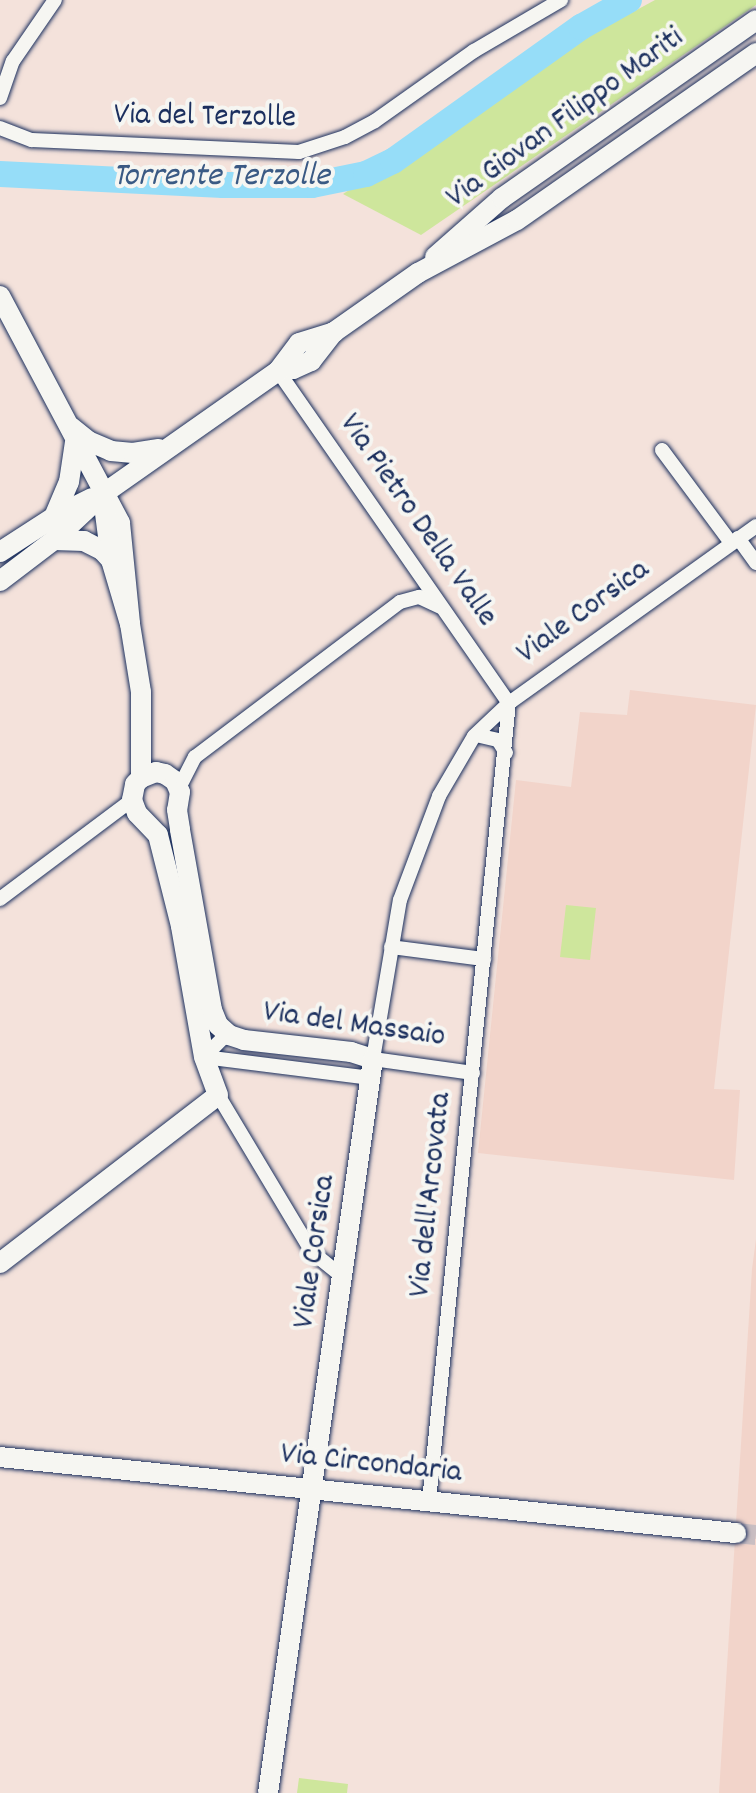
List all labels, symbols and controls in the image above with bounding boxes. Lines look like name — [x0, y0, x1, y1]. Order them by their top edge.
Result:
street label: Via Giovan Filippo Mariti — [440, 20, 692, 218]
street label: Via del Terzolle — [114, 97, 296, 139]
water label: Torrente Terzolle — [112, 158, 330, 198]
street label: Via Pietro Della Valle — [329, 407, 505, 635]
street label: Viale Corsica — [510, 552, 658, 674]
street label: Via del Massaio — [261, 994, 447, 1058]
street label: Via dell'Arcovata — [402, 1091, 462, 1299]
street label: Viale Corsica — [286, 1173, 346, 1331]
street label: Via Circondaria — [279, 1436, 463, 1494]

